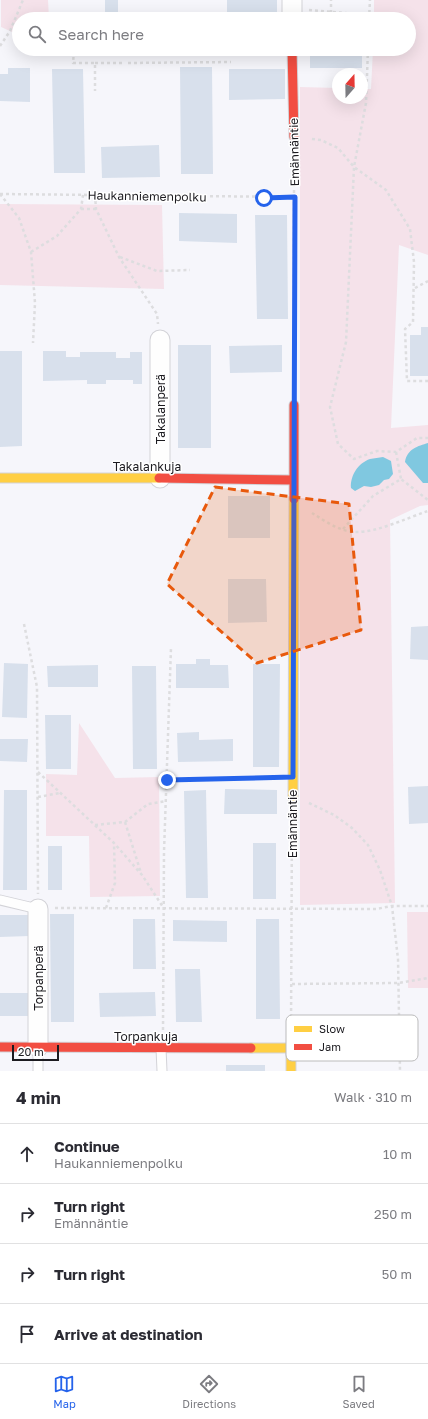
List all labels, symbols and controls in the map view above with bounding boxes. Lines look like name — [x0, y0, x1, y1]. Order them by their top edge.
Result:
search box — [12, 12, 416, 56]
icon: search — [26, 23, 48, 45]
text: Search here — [58, 25, 144, 43]
north arrow — [332, 68, 368, 104]
street label: Emännäntie — [286, 118, 302, 186]
street label: Haukanniemenpolku — [87, 187, 207, 205]
route start — [255, 189, 273, 207]
street label: Takalanperä — [153, 374, 168, 444]
street label: Takalankuja — [113, 459, 181, 474]
route end — [158, 771, 176, 789]
street label: Emännäntie — [285, 790, 300, 858]
street label: Torpanperä — [31, 945, 46, 1011]
legend — [286, 1015, 418, 1061]
text: Slow — [319, 1022, 345, 1035]
street label: Torpankuja — [114, 1029, 178, 1044]
text: Jam — [319, 1040, 341, 1053]
scale bar — [12, 1043, 59, 1062]
text: 20 m — [18, 1045, 44, 1058]
text: 4 min — [16, 1087, 61, 1108]
text: Walk · 310 m — [334, 1089, 412, 1105]
text: Continue — [54, 1137, 120, 1155]
icon: ahead — [16, 1143, 38, 1165]
text: 10 m — [383, 1146, 412, 1162]
text: Haukanniemenpolku — [54, 1155, 183, 1171]
text: Turn right — [54, 1197, 125, 1215]
icon: right — [16, 1203, 38, 1225]
text: 250 m — [374, 1206, 412, 1222]
text: Emännäntie — [54, 1215, 128, 1231]
icon: right — [16, 1263, 38, 1285]
text: Turn right — [54, 1265, 125, 1283]
text: 50 m — [382, 1266, 412, 1282]
icon: arrive — [16, 1323, 38, 1345]
text: Arrive at destination — [54, 1325, 203, 1343]
tab: Map — [53, 1373, 76, 1410]
tab: Directions — [182, 1373, 236, 1410]
tab: Saved — [343, 1373, 375, 1410]

